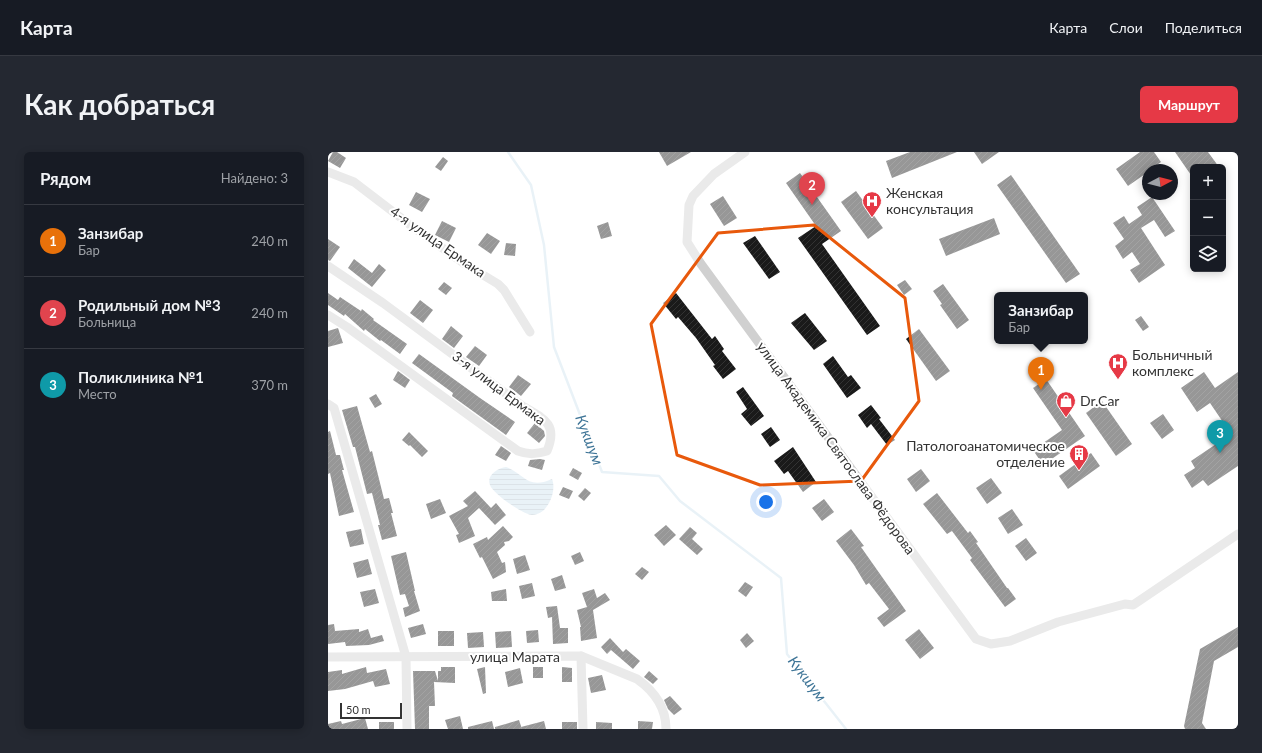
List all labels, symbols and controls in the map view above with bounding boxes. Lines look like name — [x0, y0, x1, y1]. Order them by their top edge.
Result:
text: Карта — [20, 16, 73, 39]
text: Карта — [1049, 19, 1087, 36]
text: Слои — [1109, 19, 1143, 36]
text: Поделиться — [1165, 19, 1242, 36]
button: Маршрут — [1140, 86, 1238, 123]
text: Как добраться — [24, 87, 215, 121]
north arrow — [1142, 164, 1178, 200]
map controls — [1190, 164, 1226, 272]
button: + — [1190, 164, 1226, 200]
text: Рядом — [40, 168, 91, 189]
text: Найдено: 3 — [221, 170, 288, 186]
pin: 2 — [799, 172, 825, 205]
place label: Женская консультация — [886, 184, 973, 217]
hospital icon: Женская консультация — [861, 190, 883, 218]
button: − — [1190, 200, 1226, 236]
street label: 4-я улица Ермака — [387, 202, 489, 281]
text: Занзибар — [78, 224, 143, 242]
text: 1 — [49, 233, 57, 249]
text: 240 m — [251, 233, 288, 249]
button: layers — [1190, 236, 1226, 272]
text: Бар — [78, 242, 100, 258]
popup — [994, 292, 1088, 344]
text: Родильный дом №3 — [78, 296, 221, 314]
text: Занзибар — [1008, 301, 1074, 319]
text: 2 — [49, 305, 57, 321]
text: 240 m — [251, 305, 288, 321]
text: Больница — [78, 314, 136, 330]
text: Бар — [1008, 319, 1030, 335]
street label: улица Академика Святослава Фёдорова — [754, 338, 919, 557]
place label: Больничный комплекс — [1132, 346, 1212, 379]
street label: 3-я улица Ермака — [449, 347, 549, 428]
hospital icon: Больничный комплекс — [1107, 352, 1129, 380]
pin: 1 — [1028, 357, 1054, 390]
text: Поликлиника №1 — [78, 368, 204, 386]
text: 3 — [49, 377, 57, 393]
text: 370 m — [251, 377, 288, 393]
text: Место — [78, 386, 117, 402]
shop icon: Dr.Car — [1055, 390, 1077, 418]
place label: Dr.Car — [1080, 392, 1119, 409]
water label: Кукшум — [572, 412, 608, 467]
pin: 3 — [1207, 420, 1233, 453]
place label: Патологоанатомическое отделение — [906, 437, 1065, 470]
building icon: Патологоанатомическое отделение — [1068, 443, 1090, 471]
your location — [756, 492, 776, 512]
street label: улица Марата — [470, 648, 560, 665]
water label: Кукшум — [785, 652, 831, 705]
scale bar — [340, 701, 402, 720]
text: 50 m — [346, 703, 371, 716]

